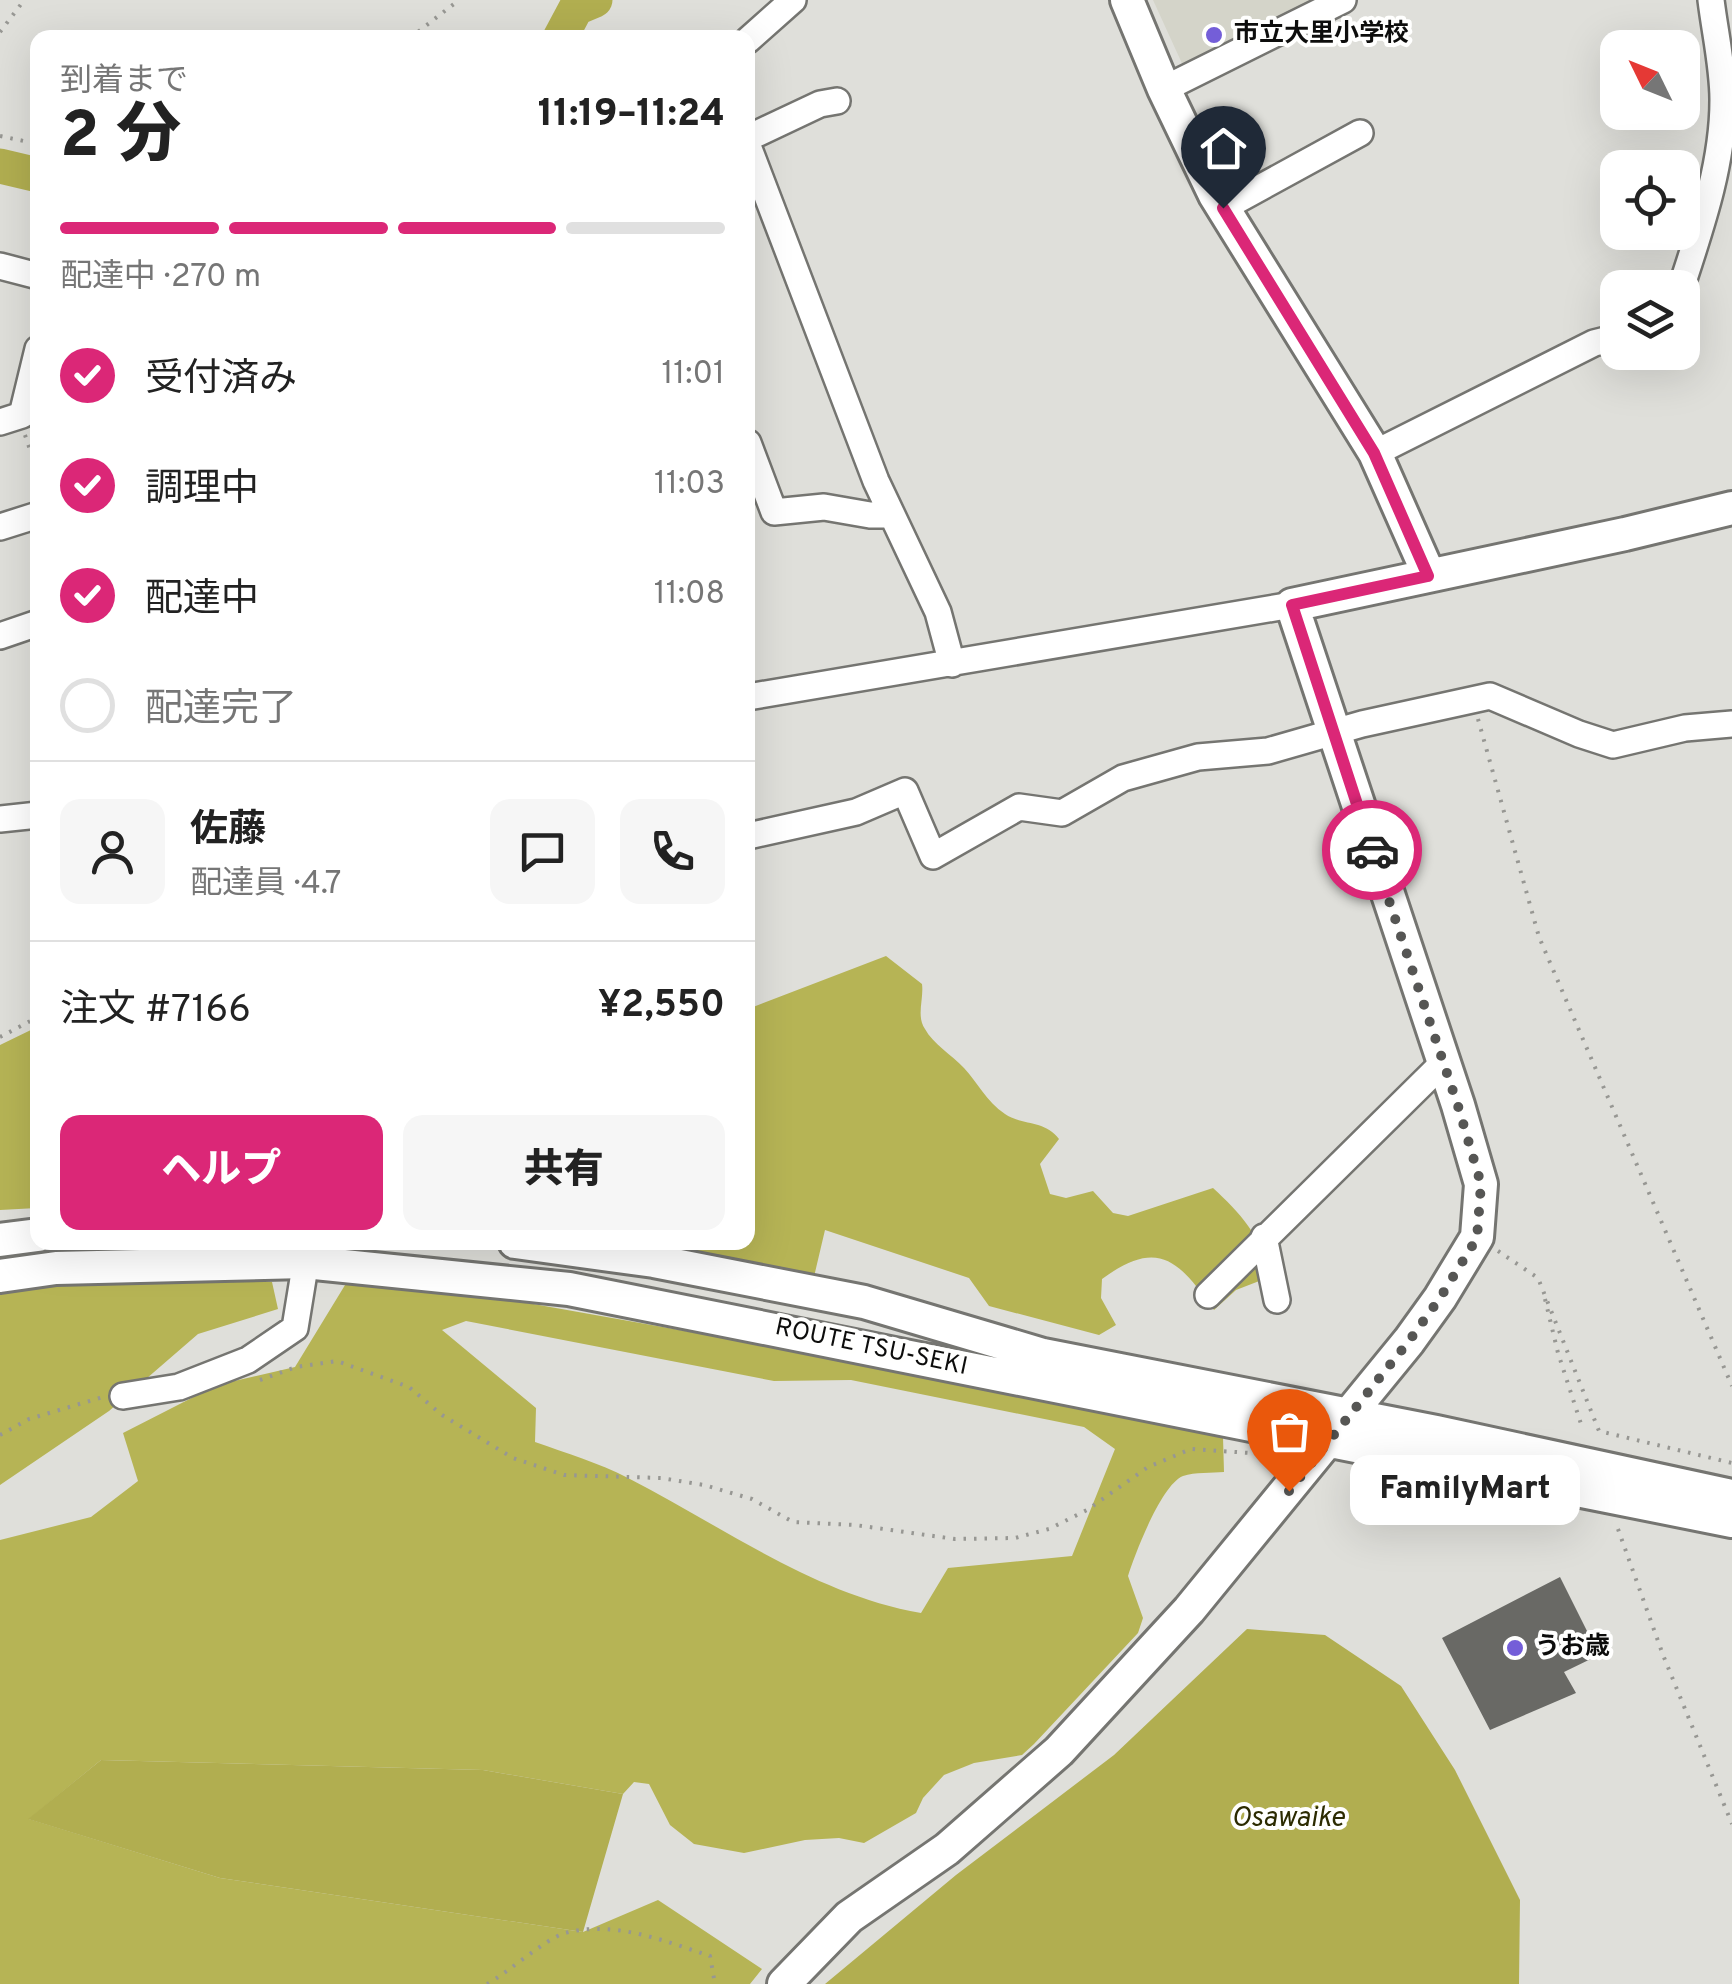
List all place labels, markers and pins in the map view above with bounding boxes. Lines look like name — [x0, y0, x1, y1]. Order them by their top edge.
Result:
place label: 市立大里小学校 — [1234, 19, 1409, 51]
marker: 市立大里小学校 — [1203, 24, 1225, 46]
pin — [1181, 106, 1266, 209]
pin — [1247, 1389, 1332, 1492]
callout: FamilyMart — [1349, 1456, 1579, 1526]
place label: うお歳 — [1535, 1632, 1610, 1664]
marker: うお歳 — [1504, 1637, 1526, 1659]

